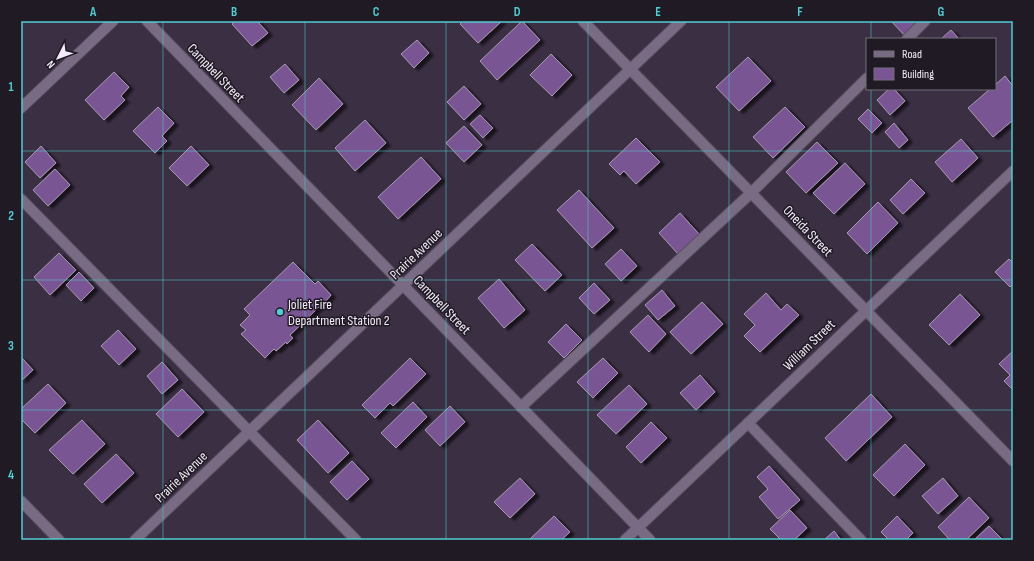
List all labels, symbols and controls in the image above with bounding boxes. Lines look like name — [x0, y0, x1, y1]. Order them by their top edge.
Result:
text: A — [89, 4, 97, 20]
text: B — [231, 4, 237, 20]
text: C — [373, 4, 380, 20]
text: D — [514, 4, 521, 20]
text: E — [655, 4, 661, 20]
text: F — [797, 4, 803, 20]
text: G — [938, 4, 945, 20]
north arrow — [38, 38, 78, 78]
legend — [866, 38, 996, 90]
street label: Campbell Street — [184, 40, 248, 106]
text: Road — [902, 47, 922, 62]
text: N — [44, 58, 58, 71]
text: Building — [902, 67, 934, 82]
text: 1 — [8, 79, 14, 95]
street label: Oneida Street — [780, 202, 836, 260]
text: 2 — [8, 208, 14, 224]
street label: Prairie Avenue — [386, 225, 446, 283]
street label: Campbell Street — [410, 272, 474, 338]
place label: Joliet Fire Department Station 2 — [287, 296, 390, 329]
marker: Joliet Fire Department Station 2 — [275, 307, 285, 317]
street label: William Street — [779, 316, 839, 374]
text: 3 — [8, 338, 14, 354]
street label: Prairie Avenue — [151, 448, 211, 506]
text: 4 — [8, 467, 14, 483]

